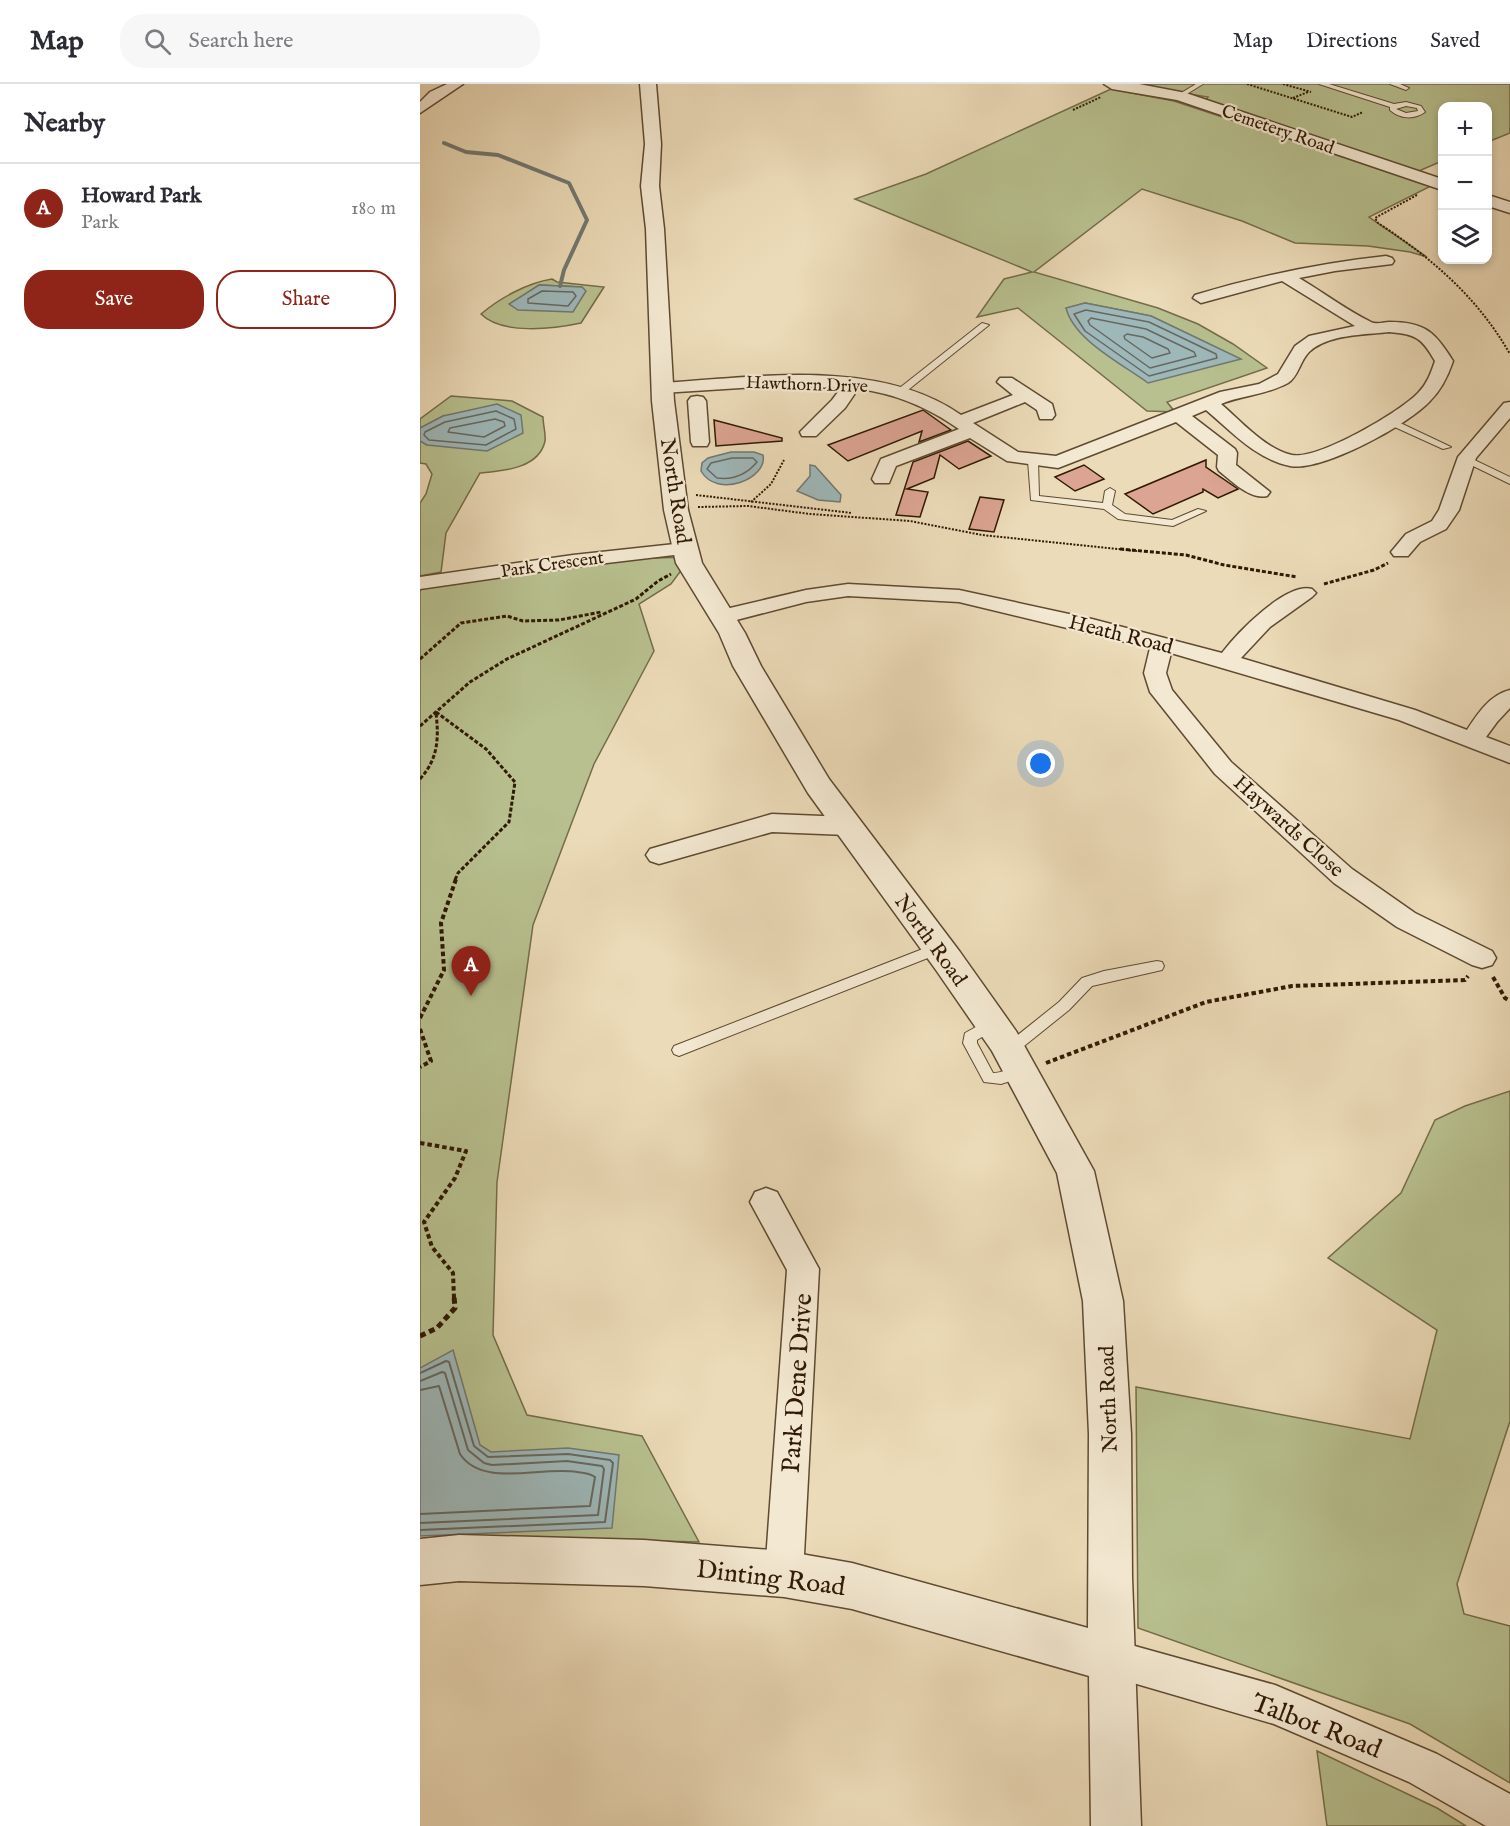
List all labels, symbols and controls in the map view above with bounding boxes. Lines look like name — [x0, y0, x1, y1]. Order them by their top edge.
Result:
search box — [120, 14, 540, 68]
text: Map — [30, 24, 84, 59]
icon: search — [141, 25, 174, 58]
text: Search here — [189, 27, 293, 55]
text: Map — [1233, 28, 1273, 55]
text: Directions — [1306, 28, 1397, 55]
text: Saved — [1430, 28, 1480, 55]
street label: Cemetery Road — [1218, 100, 1337, 161]
map controls — [1438, 102, 1492, 264]
button: + — [1438, 102, 1492, 156]
text: Nearby — [24, 107, 105, 140]
button: − — [1438, 156, 1492, 210]
text: Howard Park — [81, 182, 202, 210]
text: A — [37, 196, 50, 221]
text: 180 m — [351, 196, 396, 221]
text: Park — [81, 210, 119, 235]
button: layers — [1438, 210, 1492, 264]
button: Save — [24, 270, 204, 329]
button: Share — [216, 270, 396, 329]
street label: Hawthorn Drive — [745, 372, 868, 399]
street label: North Road — [653, 436, 696, 547]
street label: Park Crescent — [499, 547, 605, 584]
street label: Heath Road — [1066, 609, 1177, 662]
your location — [1026, 749, 1055, 778]
street label: Haywards Close — [1227, 770, 1349, 884]
street label: North Road — [887, 890, 973, 993]
pin: A — [452, 946, 490, 996]
street label: Park Dene Drive — [775, 1292, 820, 1474]
street label: North Road — [1094, 1344, 1125, 1453]
street label: Dinting Road — [694, 1553, 847, 1604]
street label: Talbot Road — [1247, 1687, 1386, 1766]

